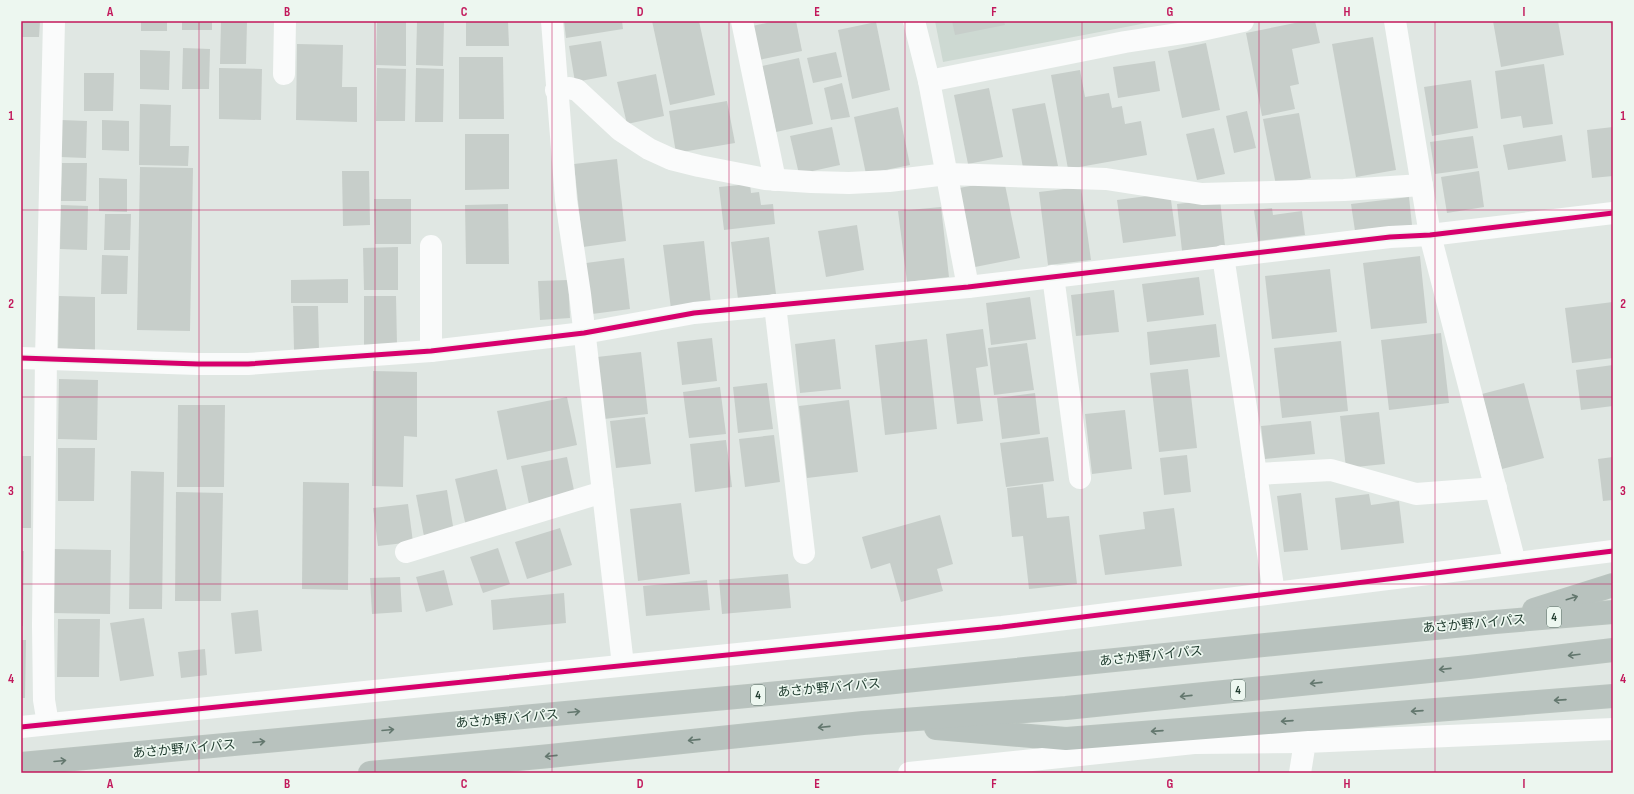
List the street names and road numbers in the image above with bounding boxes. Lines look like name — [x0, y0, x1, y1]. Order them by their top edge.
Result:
road number: 4 — [1547, 607, 1561, 627]
street label: あさか野バイパス — [1422, 612, 1526, 636]
street label: あさか野バイパス — [1099, 643, 1203, 669]
street label: あさか野バイパス — [777, 676, 881, 700]
road number: 4 — [1231, 680, 1245, 700]
road number: 4 — [751, 685, 765, 705]
street label: あさか野バイパス — [455, 707, 559, 731]
street label: あさか野バイパス — [132, 737, 236, 761]

